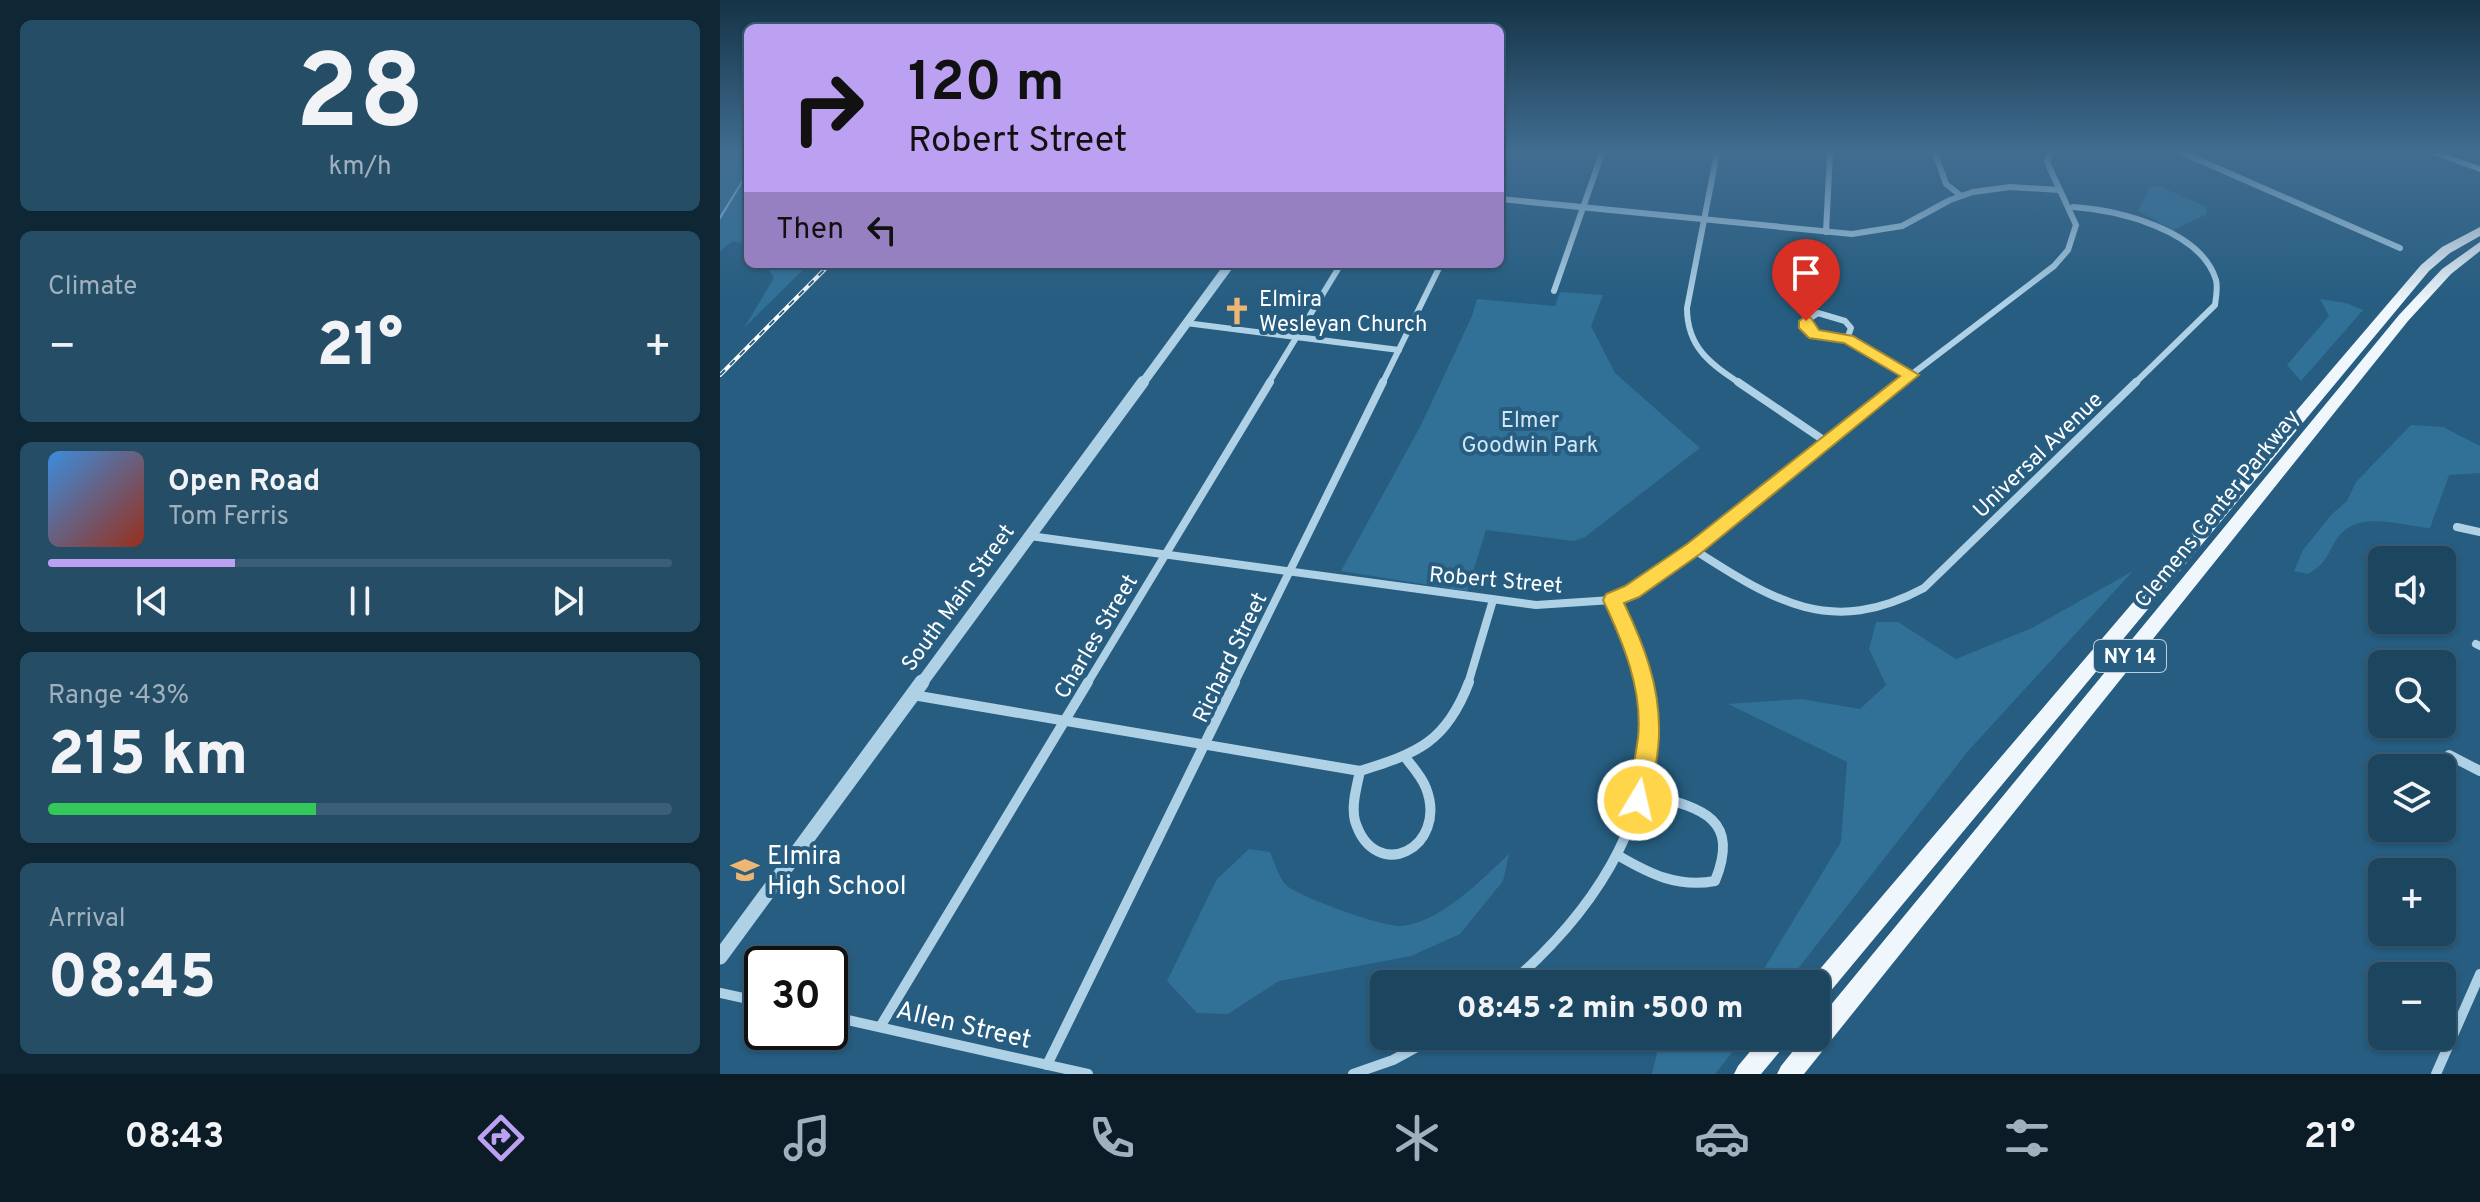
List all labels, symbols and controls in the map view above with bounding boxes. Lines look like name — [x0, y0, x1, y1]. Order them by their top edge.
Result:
text: 28 — [295, 33, 425, 165]
text: 120 m — [908, 50, 1065, 120]
icon: right — [776, 56, 880, 160]
text: Robert Street — [908, 119, 1127, 165]
text: km/h — [328, 151, 392, 184]
icon: left — [860, 208, 904, 252]
text: Then — [776, 212, 844, 249]
pin — [1772, 239, 1840, 321]
icon: arrive — [1784, 251, 1828, 295]
text: Climate — [48, 271, 137, 304]
place label: Elmira Wesleyan Church — [1259, 287, 1427, 339]
church icon: Elmira Wesleyan Church — [1222, 296, 1252, 326]
text: 21° — [317, 311, 403, 387]
text: − — [48, 321, 76, 377]
text: + — [644, 321, 672, 377]
street label: Universal Avenue — [1968, 387, 2109, 525]
street label: Clemens Center Parkway — [2130, 405, 2306, 614]
park label: Elmer Goodwin Park — [1461, 408, 1599, 460]
text: Open Road — [168, 464, 320, 501]
text: Tom Ferris — [168, 501, 289, 534]
street label: South Main Street — [897, 520, 1021, 677]
map controls — [2368, 546, 2456, 1050]
button: sound — [2368, 546, 2456, 634]
street label: Robert Street — [1428, 562, 1564, 601]
street label: Charles Street — [1049, 570, 1145, 704]
icon: previous — [130, 579, 174, 623]
icon: pause — [338, 579, 382, 623]
icon: next — [546, 579, 590, 623]
street label: Richard Street — [1188, 589, 1274, 728]
road number: NY 14 — [2094, 640, 2166, 672]
button: search — [2368, 650, 2456, 738]
text: Range · 43% — [48, 680, 189, 713]
text: 215 km — [48, 720, 248, 796]
button: layers — [2368, 754, 2456, 842]
position arrow — [1596, 758, 1680, 842]
place label: Elmira High School — [767, 841, 907, 904]
school or university icon: Elmira High School — [730, 855, 760, 885]
button: + — [2368, 858, 2456, 946]
text: Arrival — [48, 903, 126, 936]
text: 08:45 — [48, 943, 216, 1019]
speed limit sign: 30 — [744, 946, 848, 1050]
button: − — [2368, 962, 2456, 1050]
text: 08:45 · 2 min · 500 m — [1457, 991, 1743, 1028]
street label: Allen Street — [893, 995, 1034, 1058]
icon: directions — [473, 1110, 529, 1166]
icon: music — [779, 1110, 835, 1166]
icon: phone — [1084, 1110, 1140, 1166]
icon: climate — [1389, 1110, 1445, 1166]
icon: car — [1694, 1110, 1750, 1166]
icon: filters — [1999, 1110, 2055, 1166]
text: 08:43 — [125, 1115, 224, 1161]
text: 21° — [2304, 1115, 2355, 1161]

